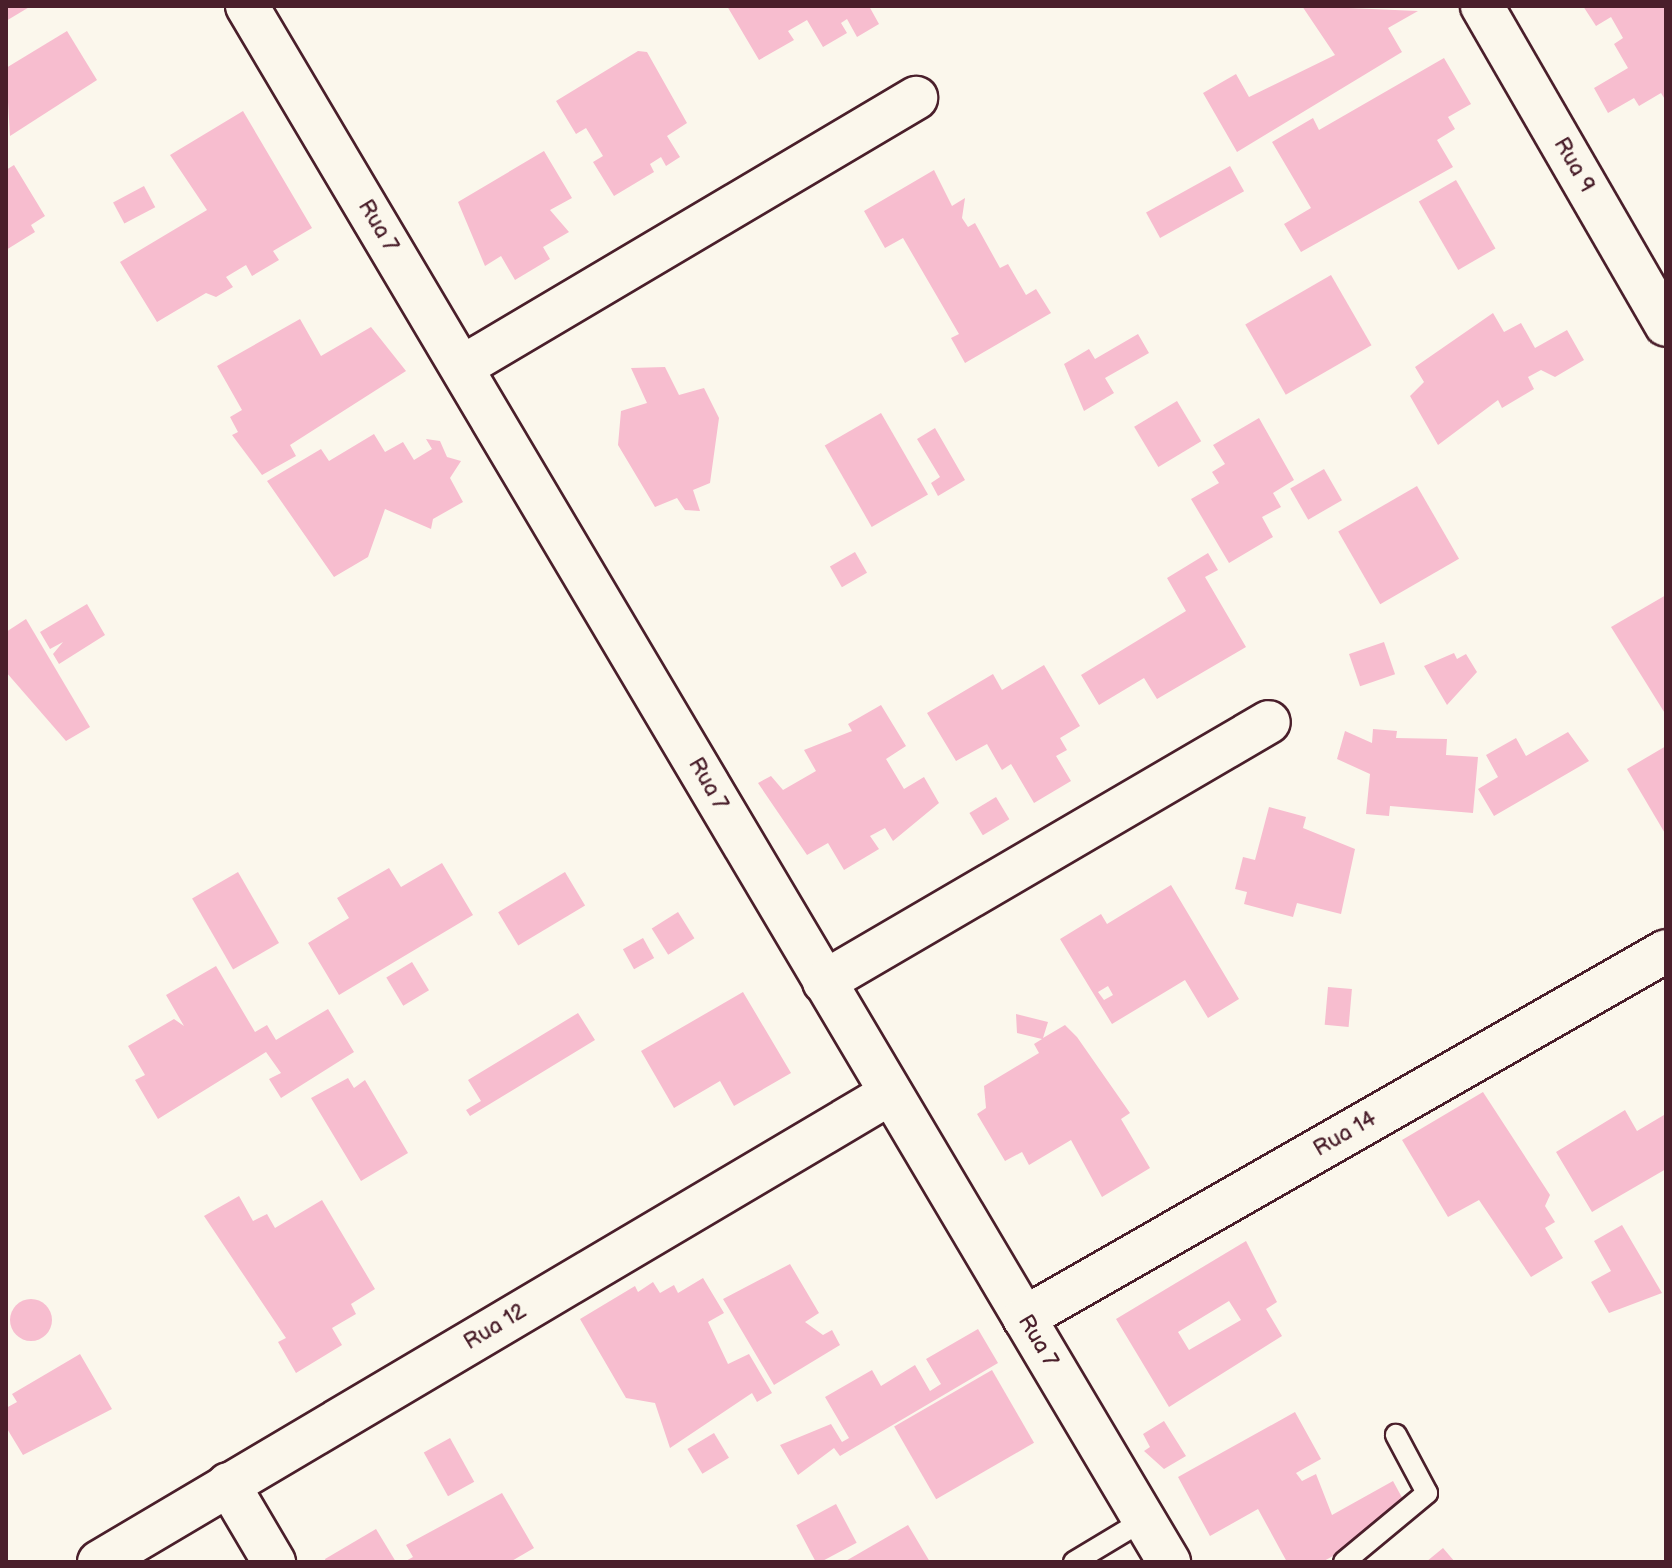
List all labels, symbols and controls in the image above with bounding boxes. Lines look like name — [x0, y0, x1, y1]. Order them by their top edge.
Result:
street label: Rua 9 — [1548, 133, 1600, 197]
street label: Rua 7 — [352, 195, 404, 257]
street label: Rua 7 — [682, 753, 734, 815]
street label: Rua 14 — [1309, 1106, 1381, 1162]
street label: Rua 12 — [459, 1298, 531, 1356]
street label: Rua 7 — [1012, 1310, 1064, 1372]

